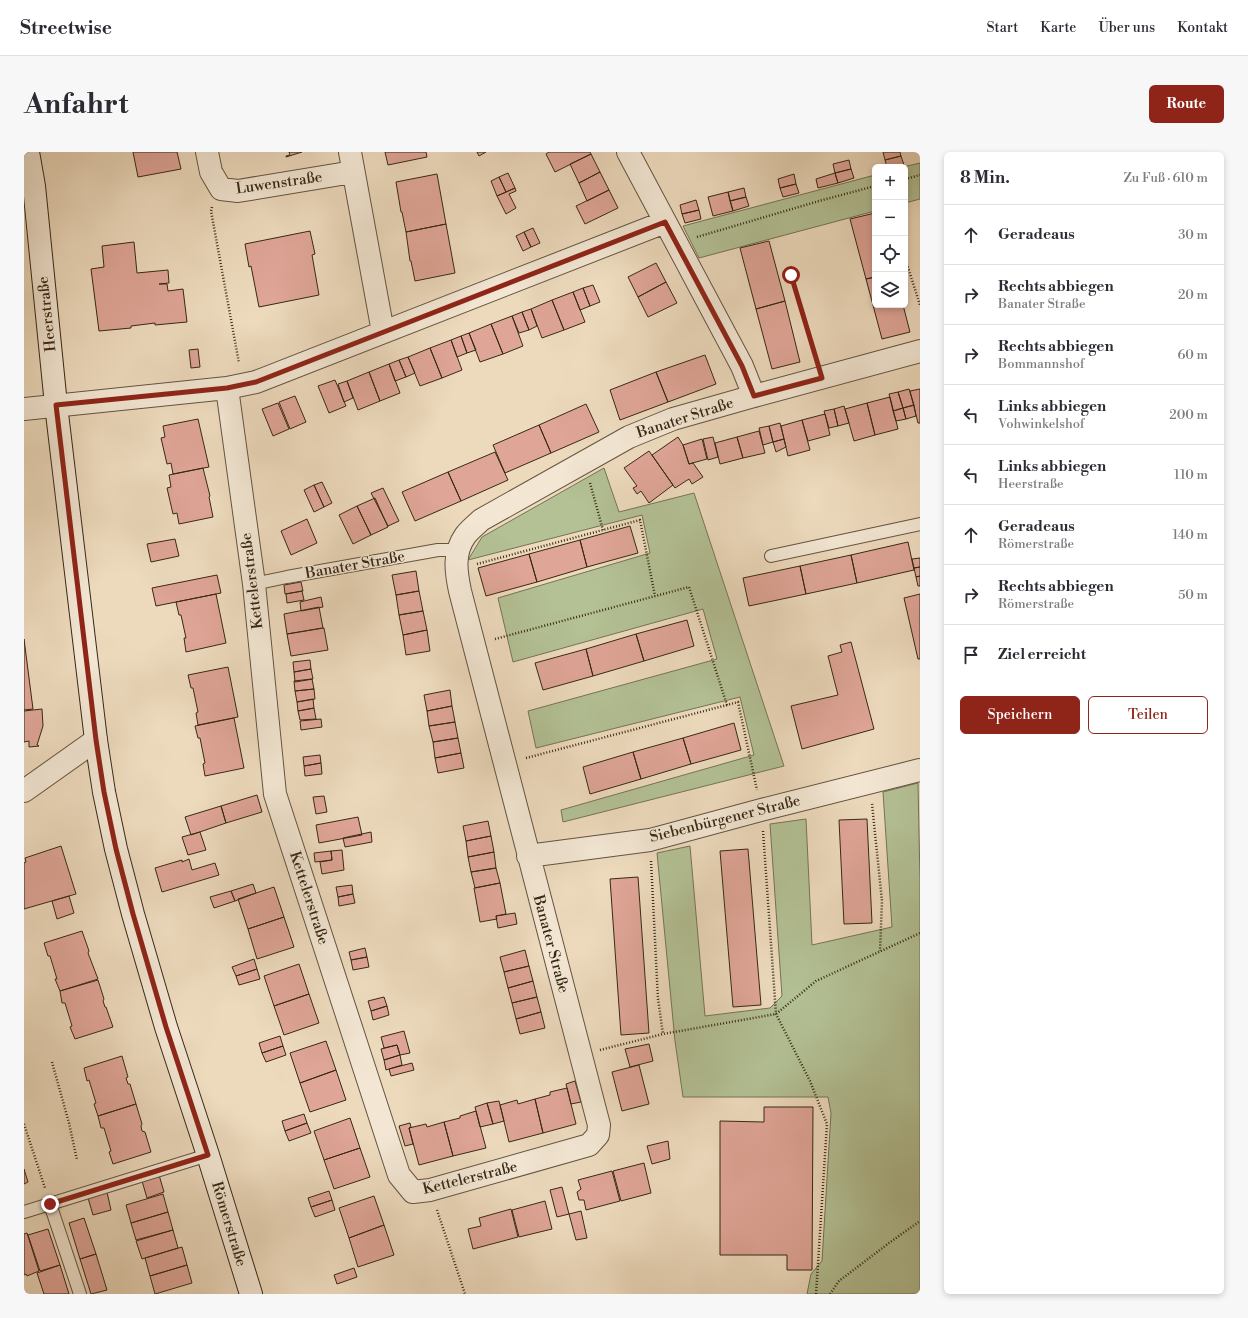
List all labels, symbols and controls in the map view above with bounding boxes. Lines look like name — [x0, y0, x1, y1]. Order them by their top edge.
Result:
text: Streetwise — [20, 16, 112, 40]
text: Start — [986, 19, 1018, 37]
text: Karte — [1040, 19, 1076, 37]
text: Über uns — [1098, 19, 1155, 37]
text: Kontakt — [1177, 19, 1228, 37]
button: Route — [1149, 85, 1224, 123]
text: Anfahrt — [24, 87, 128, 122]
map controls — [872, 164, 908, 308]
button: + — [872, 164, 908, 200]
text: 8 Min. — [960, 167, 1010, 189]
street label: Luwenstraße — [234, 168, 324, 198]
text: Zu Fuß · 610 m — [1123, 170, 1208, 186]
button: − — [872, 200, 908, 236]
icon: ahead — [960, 224, 982, 246]
text: Geradeaus — [998, 225, 1075, 244]
text: 30 m — [1178, 227, 1208, 243]
button: locate — [872, 236, 908, 272]
route start — [782, 266, 800, 284]
button: layers — [872, 272, 908, 308]
street label: Heerstraße — [34, 275, 60, 353]
text: Rechts abbiegen — [998, 277, 1114, 296]
icon: right — [960, 284, 982, 306]
text: 20 m — [1178, 287, 1208, 303]
text: Banater Straße — [998, 296, 1085, 312]
text: Rechts abbiegen — [998, 337, 1114, 356]
icon: right — [960, 344, 982, 366]
text: 60 m — [1177, 347, 1208, 363]
text: Bommannshof — [998, 356, 1085, 372]
street label: Banater Straße — [633, 393, 736, 443]
text: Links abbiegen — [998, 397, 1106, 416]
icon: left — [960, 404, 982, 426]
text: 200 m — [1169, 407, 1208, 423]
text: Vohwinkelshof — [998, 416, 1084, 432]
text: Links abbiegen — [998, 457, 1106, 476]
icon: left — [960, 464, 982, 486]
text: 110 m — [1174, 467, 1208, 483]
text: Heerstraße — [998, 476, 1064, 492]
text: Geradeaus — [998, 517, 1075, 536]
icon: ahead — [960, 524, 982, 546]
text: 140 m — [1172, 527, 1208, 543]
street label: Kettelerstraße — [237, 532, 267, 630]
text: Römerstraße — [998, 536, 1074, 552]
street label: Banater Straße — [303, 547, 406, 583]
text: Rechts abbiegen — [998, 577, 1114, 596]
icon: right — [960, 584, 982, 606]
text: 50 m — [1178, 587, 1208, 603]
text: Römerstraße — [998, 596, 1074, 612]
icon: arrive — [960, 644, 982, 666]
text: Ziel erreicht — [998, 645, 1086, 664]
button: Speichern — [960, 696, 1080, 734]
button: Teilen — [1088, 696, 1208, 734]
street label: Siebenbürgener Straße — [648, 791, 802, 847]
street label: Kettelerstraße — [285, 849, 333, 947]
street label: Banater Straße — [529, 892, 573, 995]
street label: Kettelerstraße — [421, 1157, 519, 1199]
street label: Römerstraße — [207, 1179, 251, 1269]
route end — [41, 1195, 59, 1213]

